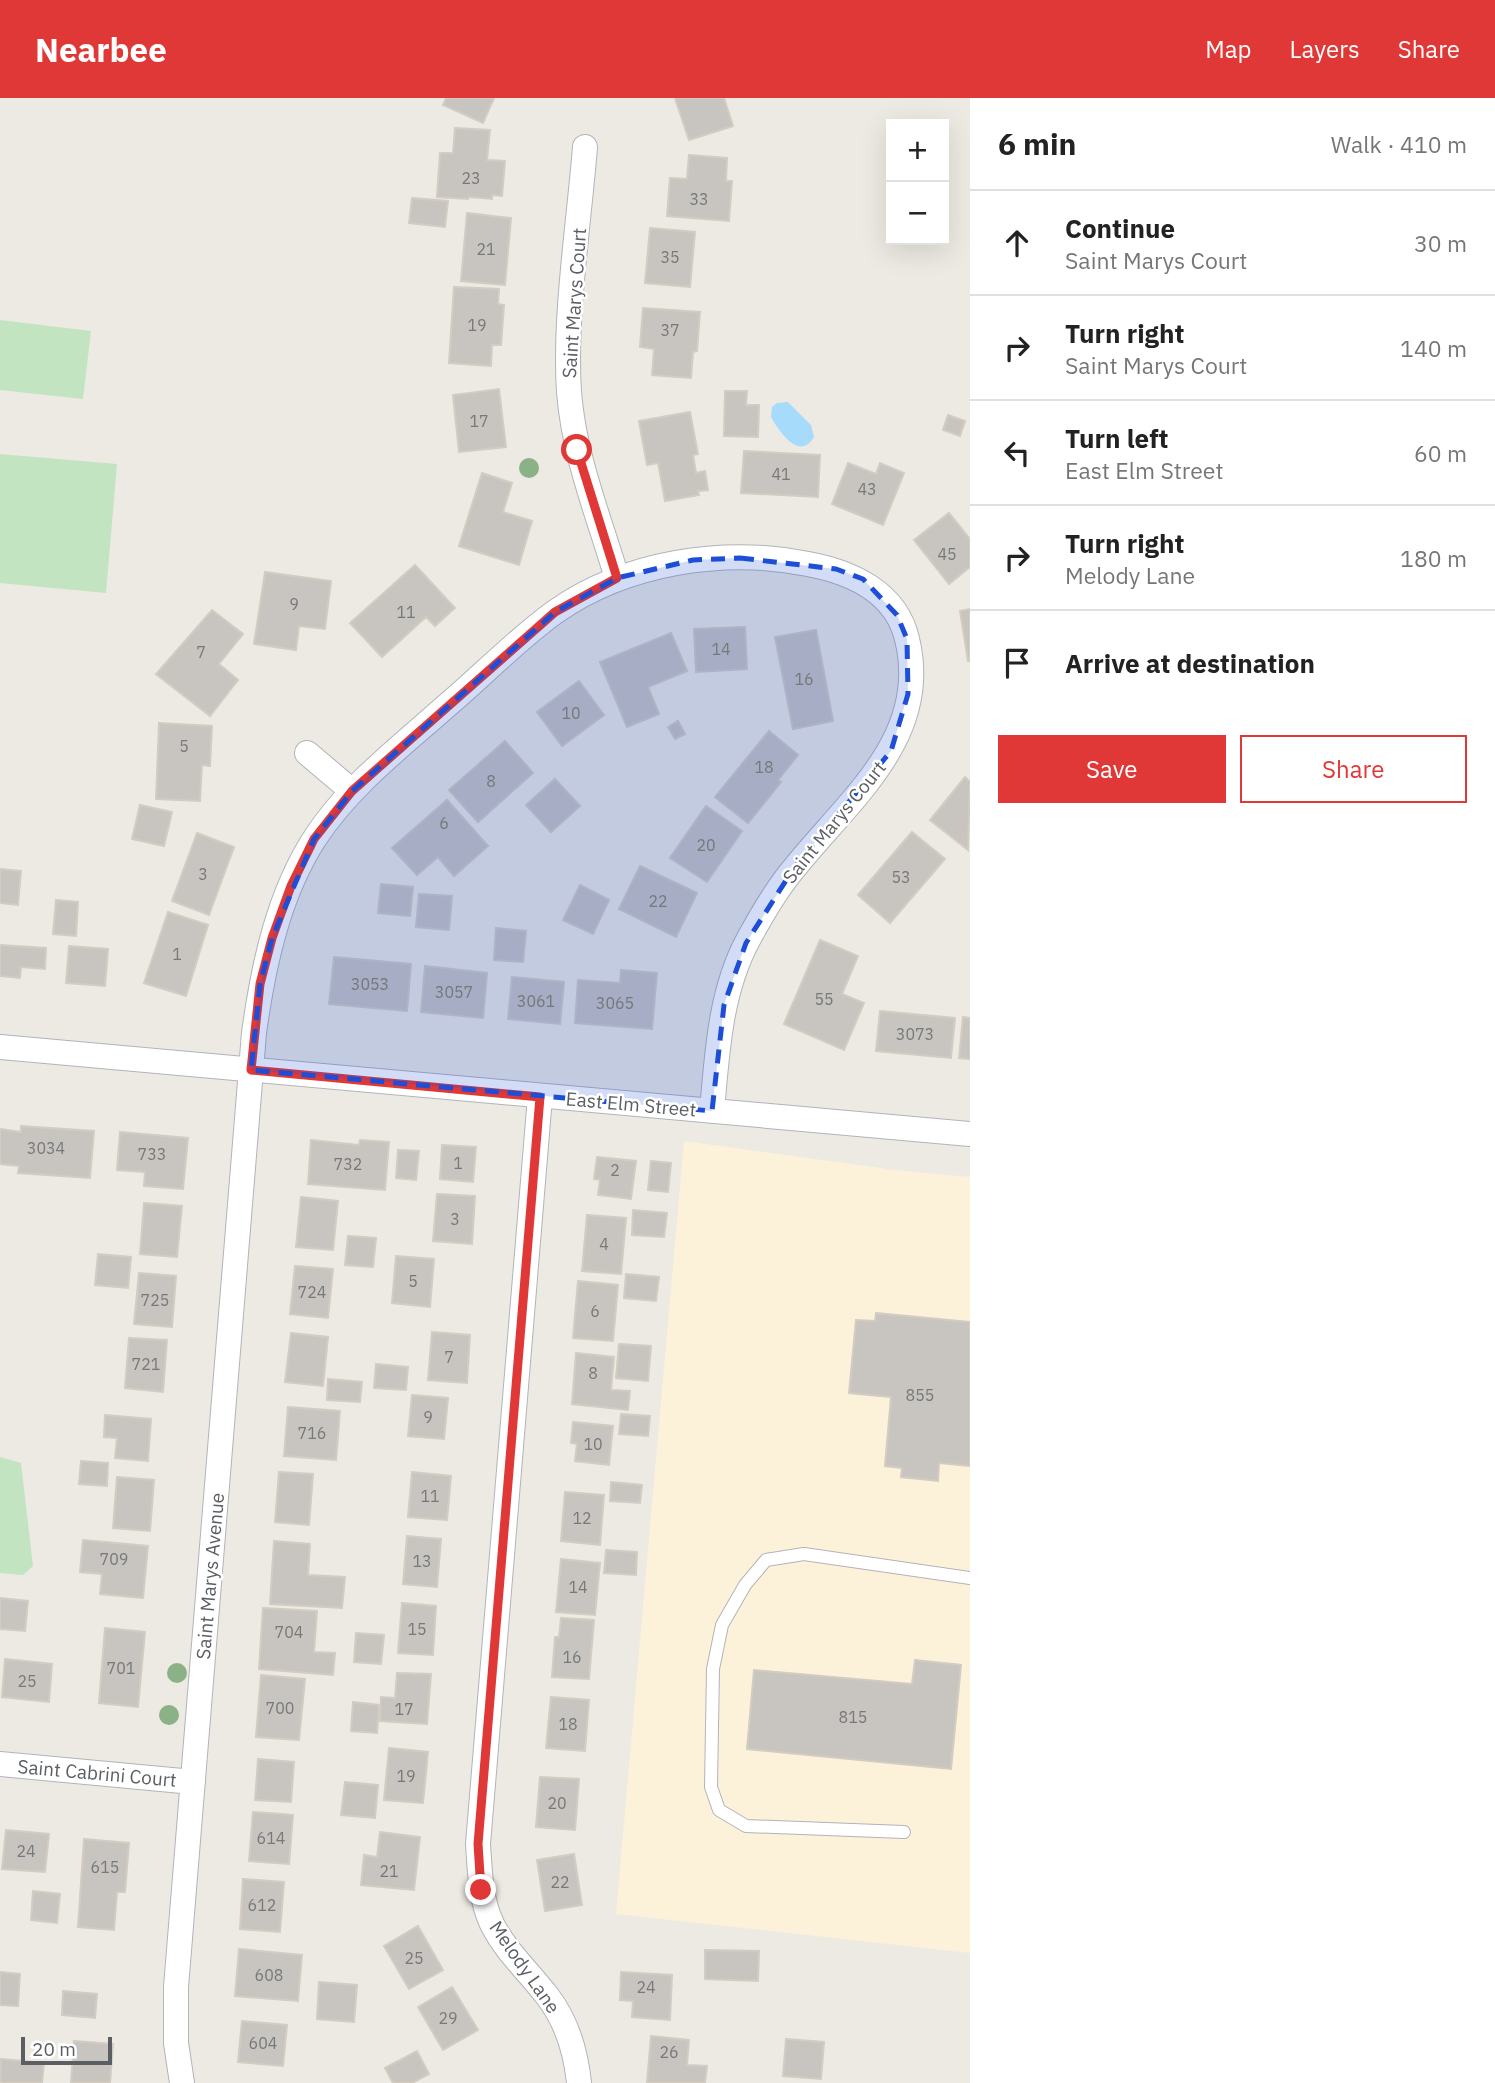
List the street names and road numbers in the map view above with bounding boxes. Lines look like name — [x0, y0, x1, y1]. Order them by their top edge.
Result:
street label: Saint Marys Court — [557, 227, 591, 379]
street label: Saint Marys Court — [777, 756, 891, 888]
street label: East Elm Street — [565, 1086, 697, 1122]
street label: Saint Marys Avenue — [191, 1492, 229, 1660]
street label: Saint Cabrini Court — [16, 1754, 178, 1792]
street label: Melody Lane — [484, 1916, 566, 2018]

